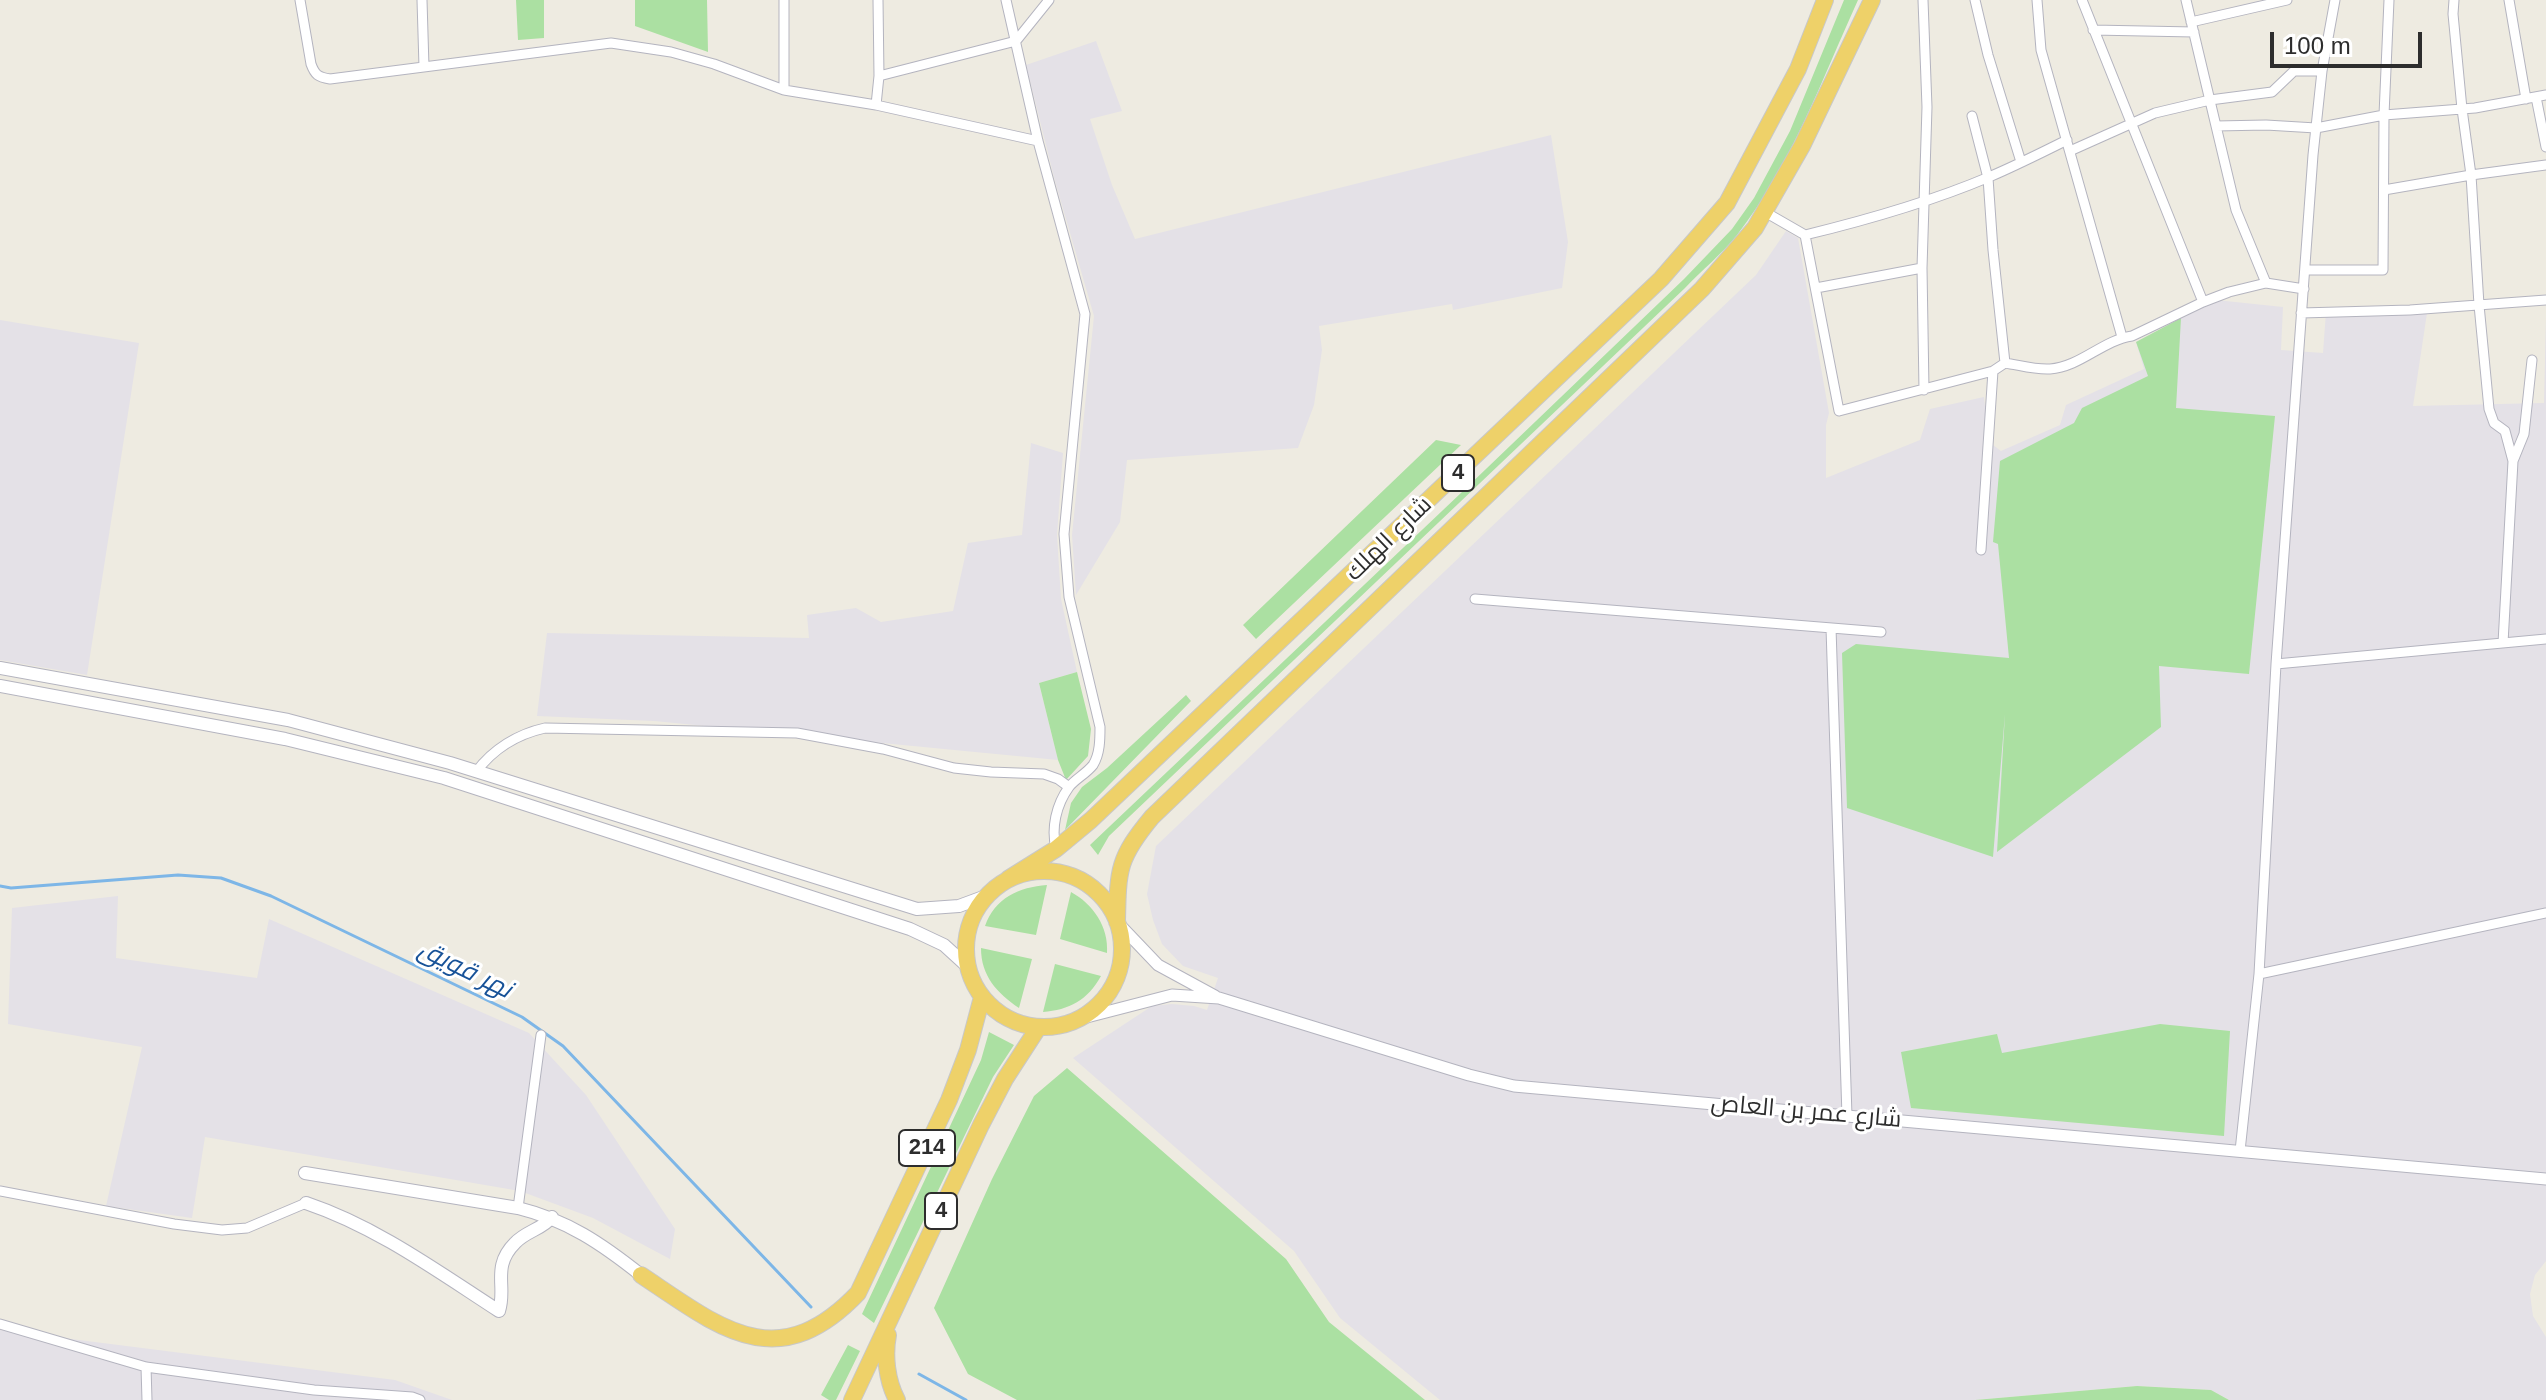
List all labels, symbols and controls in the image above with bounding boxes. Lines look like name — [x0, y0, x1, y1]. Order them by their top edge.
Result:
scale bar — [2274, 16, 2426, 66]
text: 100 m — [2284, 32, 2351, 59]
road number: 4 — [1442, 455, 1474, 491]
street label: شارع الهلك — [1340, 491, 1438, 587]
water label: نهر قويق — [413, 934, 517, 1006]
street label: شارع عمر بن العاص — [1709, 1089, 1903, 1135]
road number: 214 — [899, 1130, 955, 1166]
road number: 4 — [925, 1193, 957, 1229]

